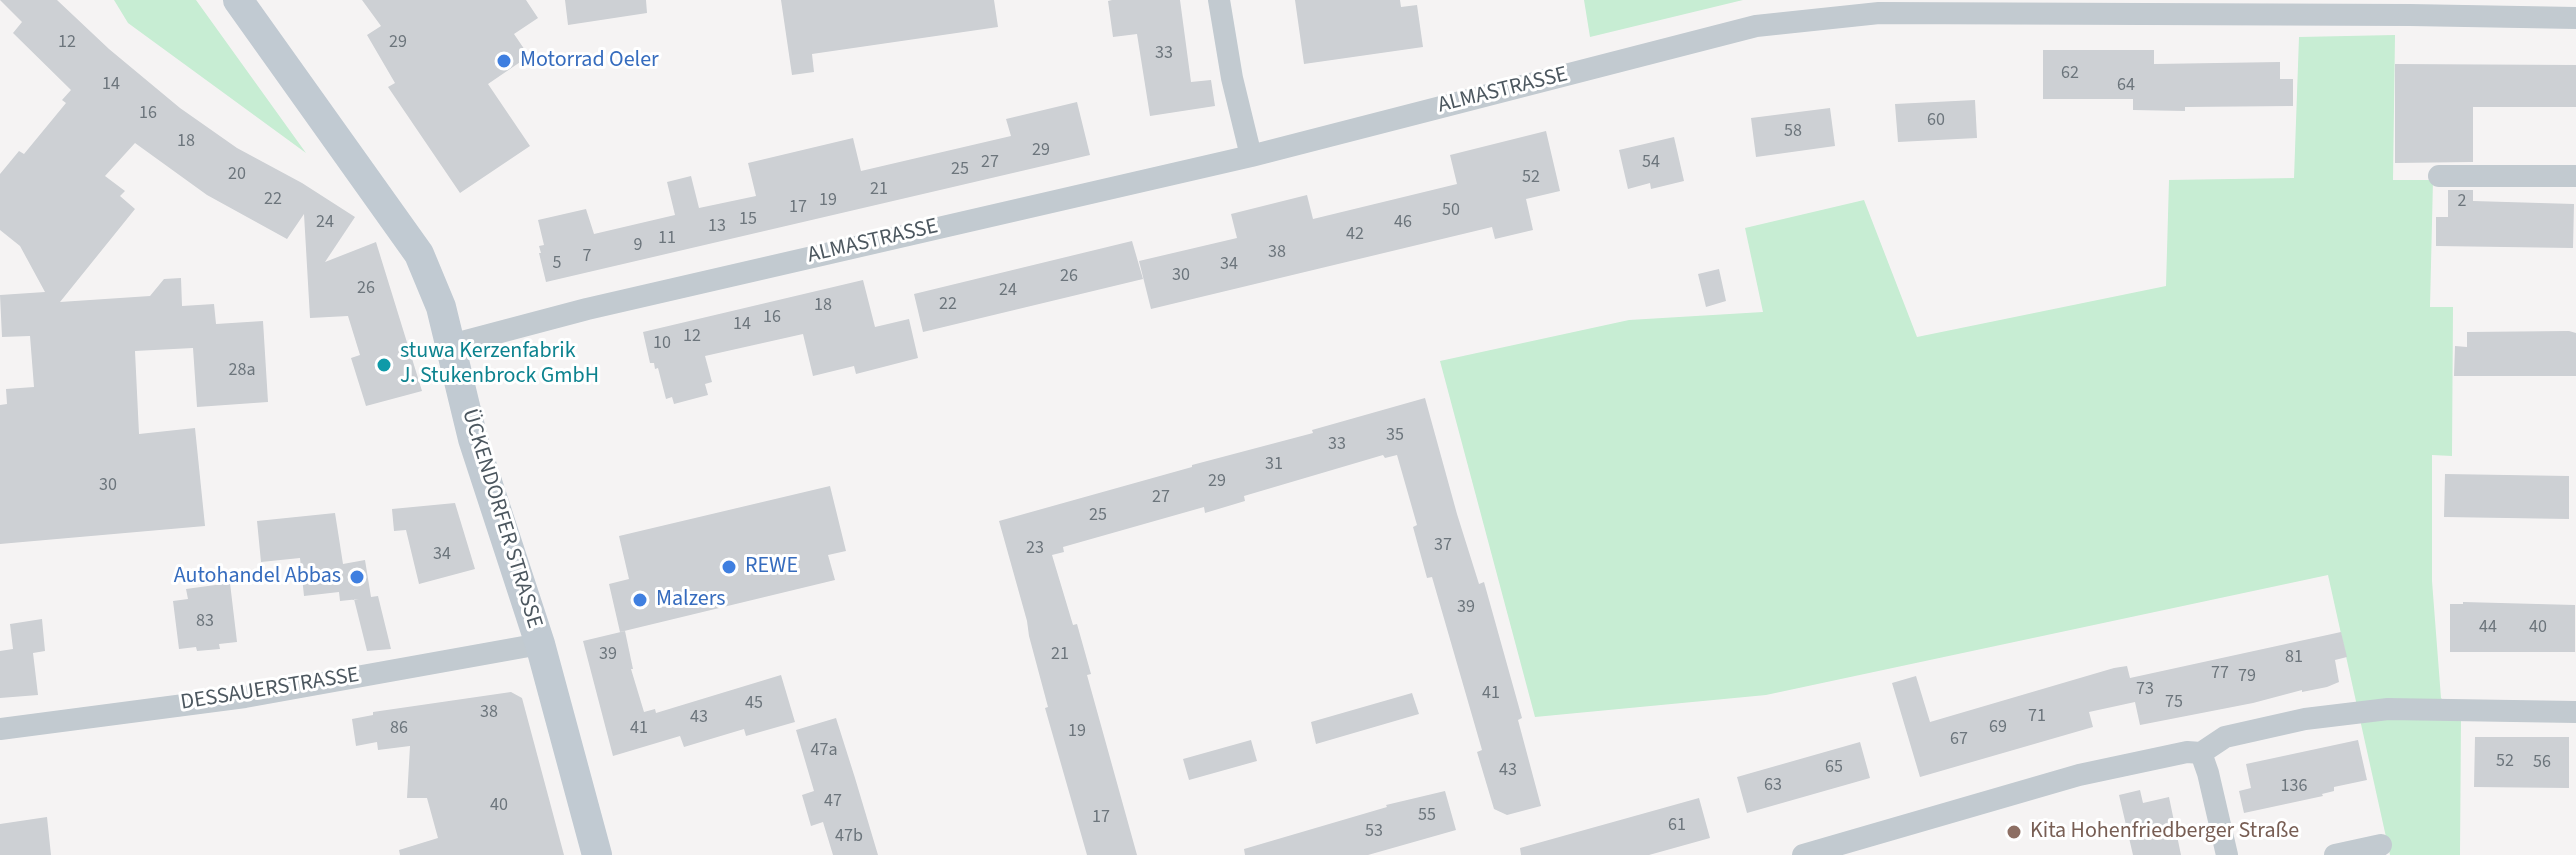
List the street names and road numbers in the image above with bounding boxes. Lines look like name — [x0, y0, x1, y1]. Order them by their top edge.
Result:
street label: ALMASTRASSE — [1435, 62, 1571, 120]
street label: ALMASTRASSE — [805, 214, 941, 270]
street label: ÜCKENDORFER STRASSE — [455, 406, 547, 632]
street label: DESSAUERSTRASSE — [179, 663, 361, 717]

